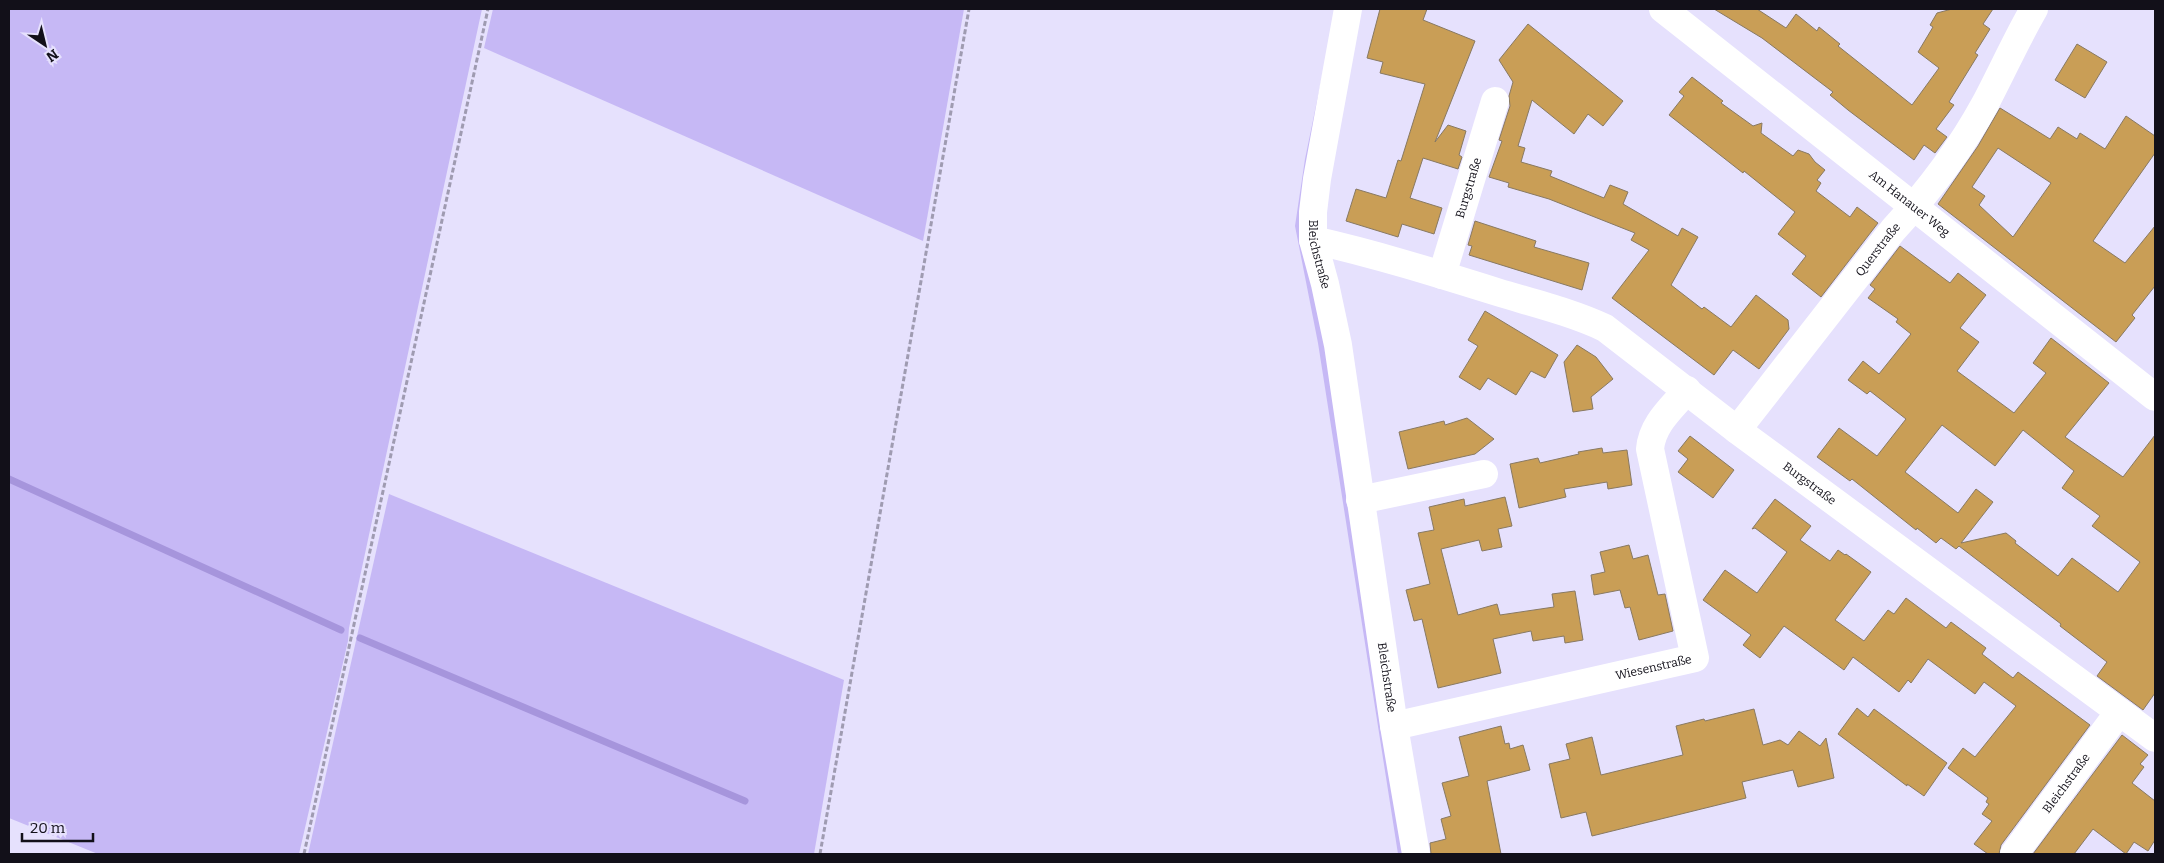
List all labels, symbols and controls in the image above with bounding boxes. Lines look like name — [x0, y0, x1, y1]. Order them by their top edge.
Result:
north arrow — [20, 20, 70, 70]
text: N — [43, 45, 61, 65]
street label: Burgstraße — [1453, 156, 1484, 220]
street label: Am Hanauer Weg — [1866, 167, 1953, 240]
street label: Bleichstraße — [1306, 220, 1333, 290]
street label: Querstraße — [1853, 220, 1903, 279]
street label: Burgstraße — [1780, 459, 1839, 508]
street label: Bleichstraße — [1375, 641, 1399, 713]
street label: Wiesenstraße — [1614, 652, 1693, 683]
street label: Bleichstraße — [2040, 751, 2093, 816]
scale bar — [22, 810, 94, 842]
text: 20 m — [30, 819, 66, 837]

